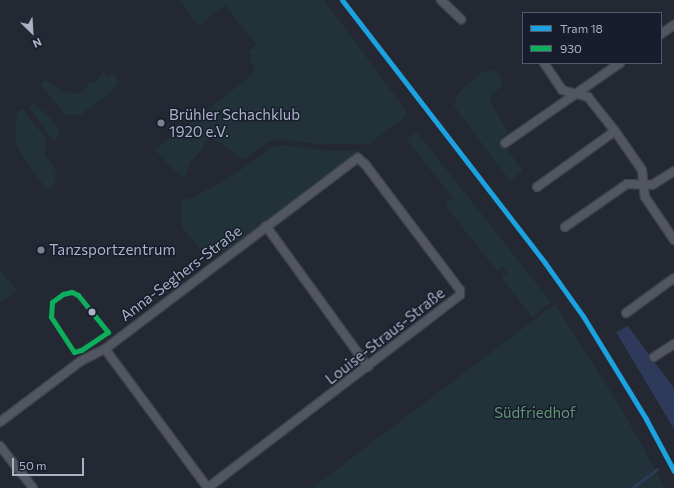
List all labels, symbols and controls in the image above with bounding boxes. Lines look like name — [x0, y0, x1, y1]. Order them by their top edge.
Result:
north arrow — [12, 12, 52, 52]
legend — [522, 12, 662, 64]
text: Tram 18 — [560, 21, 603, 35]
text: N — [31, 36, 44, 51]
text: 930 — [560, 41, 582, 55]
place label: Brühler Schachklub 1920 e.V. — [169, 105, 300, 140]
marker: Brühler Schachklub 1920 e.V. — [156, 118, 166, 128]
street label: Anna-Seghers-Straße — [117, 221, 245, 325]
place label: Tanzsportzentrum — [49, 241, 176, 259]
marker: Tanzsportzentrum — [36, 245, 46, 255]
street label: Louise-Straus-Straße — [322, 284, 448, 388]
unlabelled marker — [87, 307, 97, 317]
park label: Südfriedhof — [494, 404, 576, 422]
scale bar — [14, 450, 86, 476]
text: 50 m — [19, 458, 47, 472]

